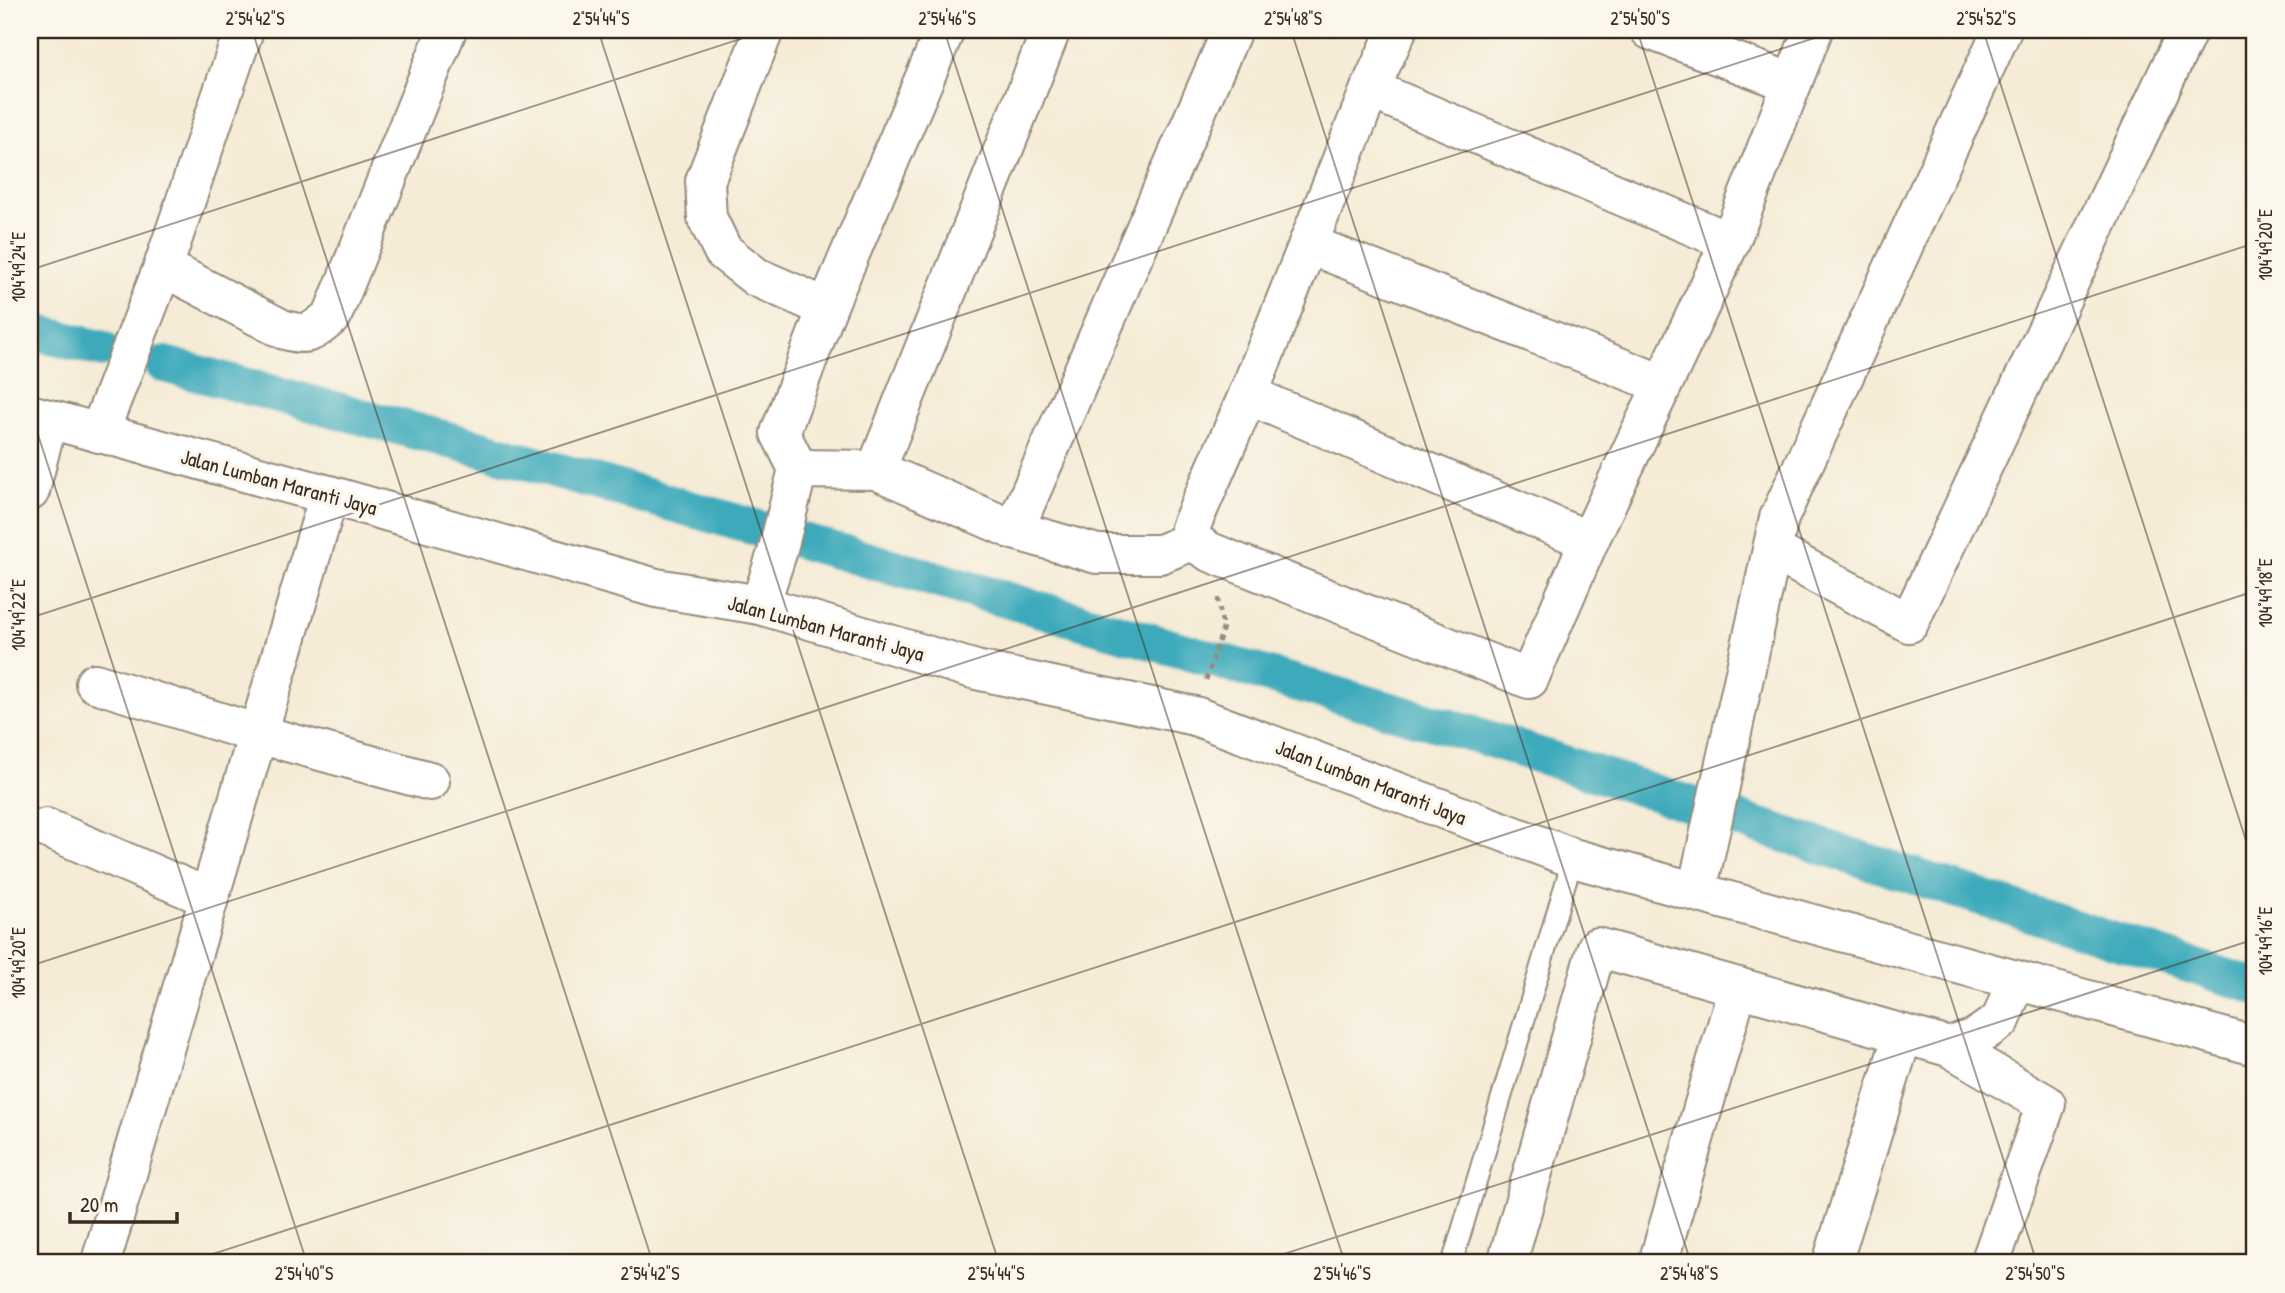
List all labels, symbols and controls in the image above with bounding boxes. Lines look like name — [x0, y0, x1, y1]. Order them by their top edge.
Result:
text: 2°54'42"S — [226, 6, 284, 31]
text: 2°54'44"S — [572, 6, 630, 31]
text: 2°54'46"S — [918, 6, 976, 31]
text: 2°54'48"S — [1264, 6, 1322, 31]
text: 2°54'50"S — [1610, 6, 1670, 31]
text: 2°54'52"S — [1956, 6, 2016, 31]
text: 104°49'20"E — [2253, 209, 2278, 281]
text: 104°49'24"E — [6, 232, 31, 302]
street label: Jalan Lumban Maranti Jaya — [178, 442, 380, 522]
text: 104°49'18"E — [2253, 558, 2278, 628]
text: 104°49'22"E — [6, 579, 31, 651]
street label: Jalan Lumban Maranti Jaya — [725, 588, 927, 668]
street label: Jalan Lumban Maranti Jaya — [1271, 732, 1471, 832]
text: 104°49'16"E — [2253, 906, 2278, 975]
text: 104°49'20"E — [6, 927, 31, 999]
scale bar — [70, 1181, 177, 1225]
text: 20 m — [80, 1190, 118, 1219]
text: 2°54'40"S — [275, 1261, 333, 1286]
text: 2°54'42"S — [621, 1261, 679, 1286]
text: 2°54'44"S — [967, 1261, 1025, 1286]
text: 2°54'46"S — [1313, 1261, 1371, 1286]
text: 2°54'48"S — [1660, 1261, 1718, 1286]
text: 2°54'50"S — [2005, 1261, 2065, 1286]

